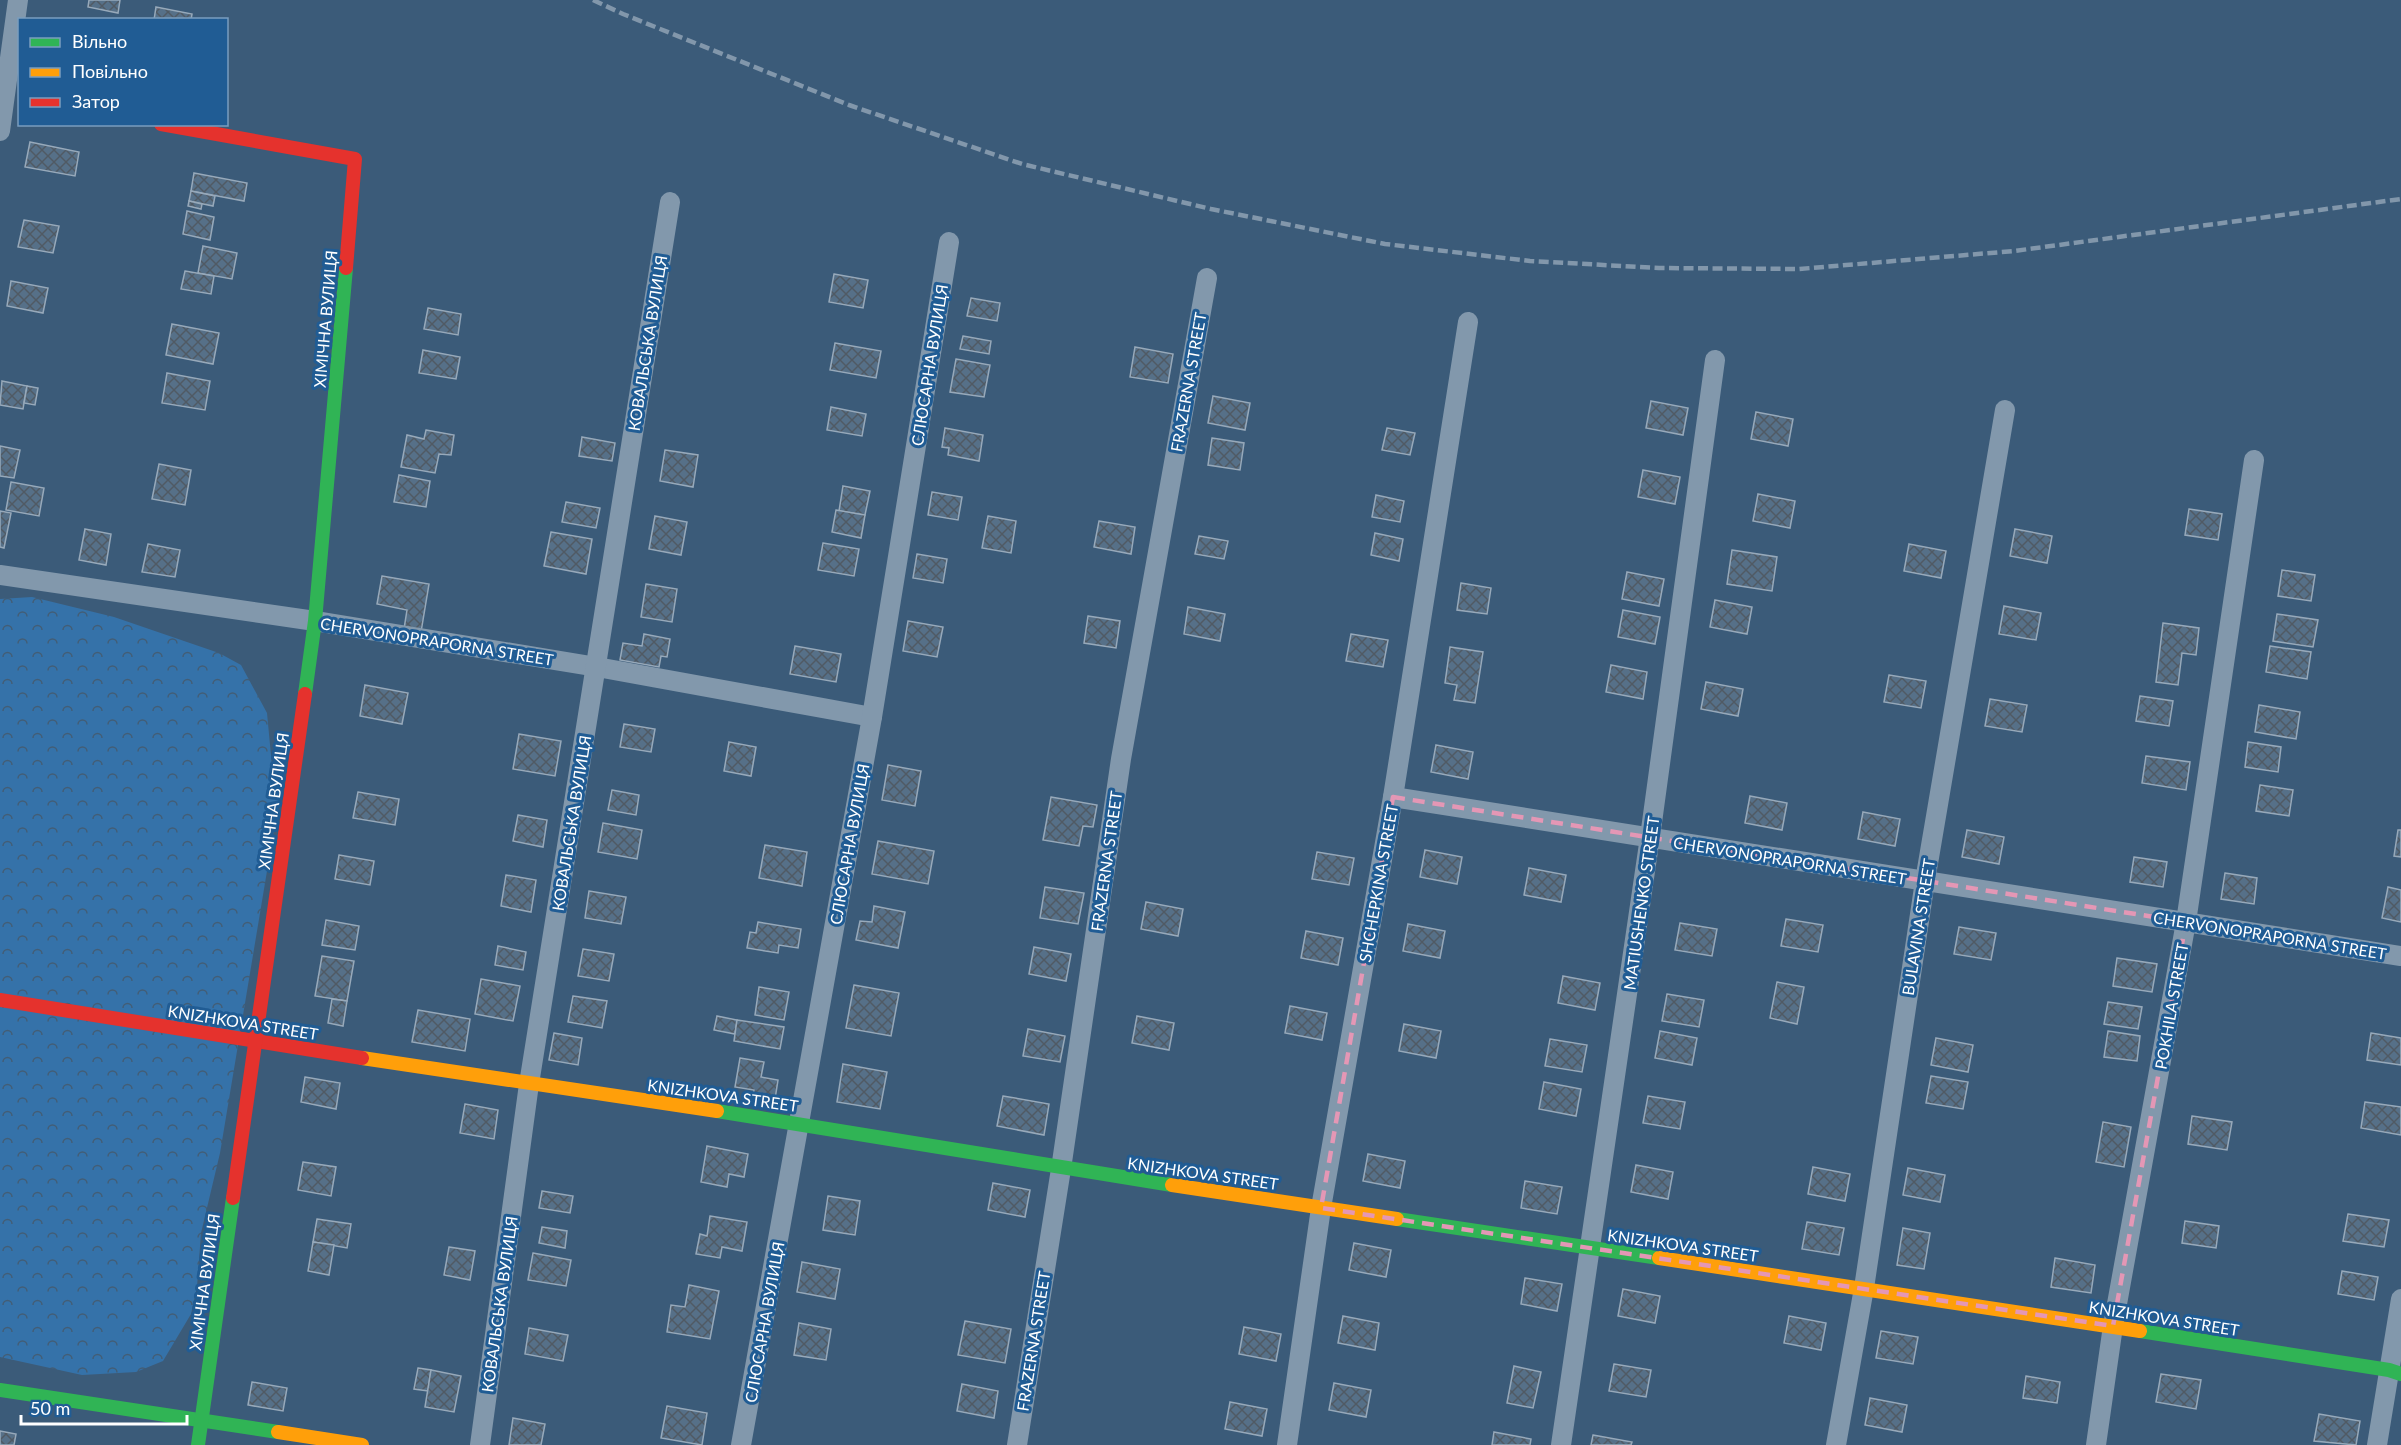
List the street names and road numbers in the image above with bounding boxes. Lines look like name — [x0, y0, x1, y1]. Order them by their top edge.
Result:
street label: ХІМІЧНА ВУЛИЦЯ — [310, 249, 340, 389]
street label: КОВАЛЬСЬКА ВУЛИЦЯ — [624, 254, 670, 432]
street label: СЛЮСАРНА ВУЛИЦЯ — [907, 283, 951, 447]
street label: FRAZERNA STREET — [1166, 310, 1210, 453]
street label: CHERVONOPRAPORNA STREET — [319, 613, 555, 669]
street label: ХІМІЧНА ВУЛИЦЯ — [254, 731, 292, 871]
street label: КОВАЛЬСЬКА ВУЛИЦЯ — [548, 734, 594, 912]
street label: СЛЮСАРНА ВУЛИЦЯ — [825, 762, 873, 926]
street label: FRAZERNA STREET — [1087, 789, 1125, 932]
street label: SHCHEPKINA STREET — [1355, 802, 1401, 964]
street label: MATIUSHENKO STREET — [1619, 814, 1663, 991]
street label: CHERVONOPRAPORNA STREET — [1672, 832, 1908, 888]
street label: BULAVINA STREET — [1898, 857, 1938, 997]
street label: CHERVONOPRAPORNA STREET — [2152, 907, 2388, 963]
street label: POKHILA STREET — [2150, 941, 2192, 1071]
street label: KNIZHKOVA STREET — [166, 1001, 320, 1043]
street label: KNIZHKOVA STREET — [646, 1075, 800, 1115]
street label: KNIZHKOVA STREET — [1126, 1153, 1280, 1193]
street label: ХІМІЧНА ВУЛИЦЯ — [185, 1212, 223, 1352]
street label: КОВАЛЬСЬКА ВУЛИЦЯ — [477, 1215, 521, 1393]
street label: KNIZHKOVA STREET — [1606, 1225, 1760, 1265]
street label: СЛЮСАРНА ВУЛИЦЯ — [740, 1240, 788, 1404]
street label: FRAZERNA STREET — [1013, 1269, 1054, 1412]
street label: KNIZHKOVA STREET — [2087, 1297, 2241, 1339]

